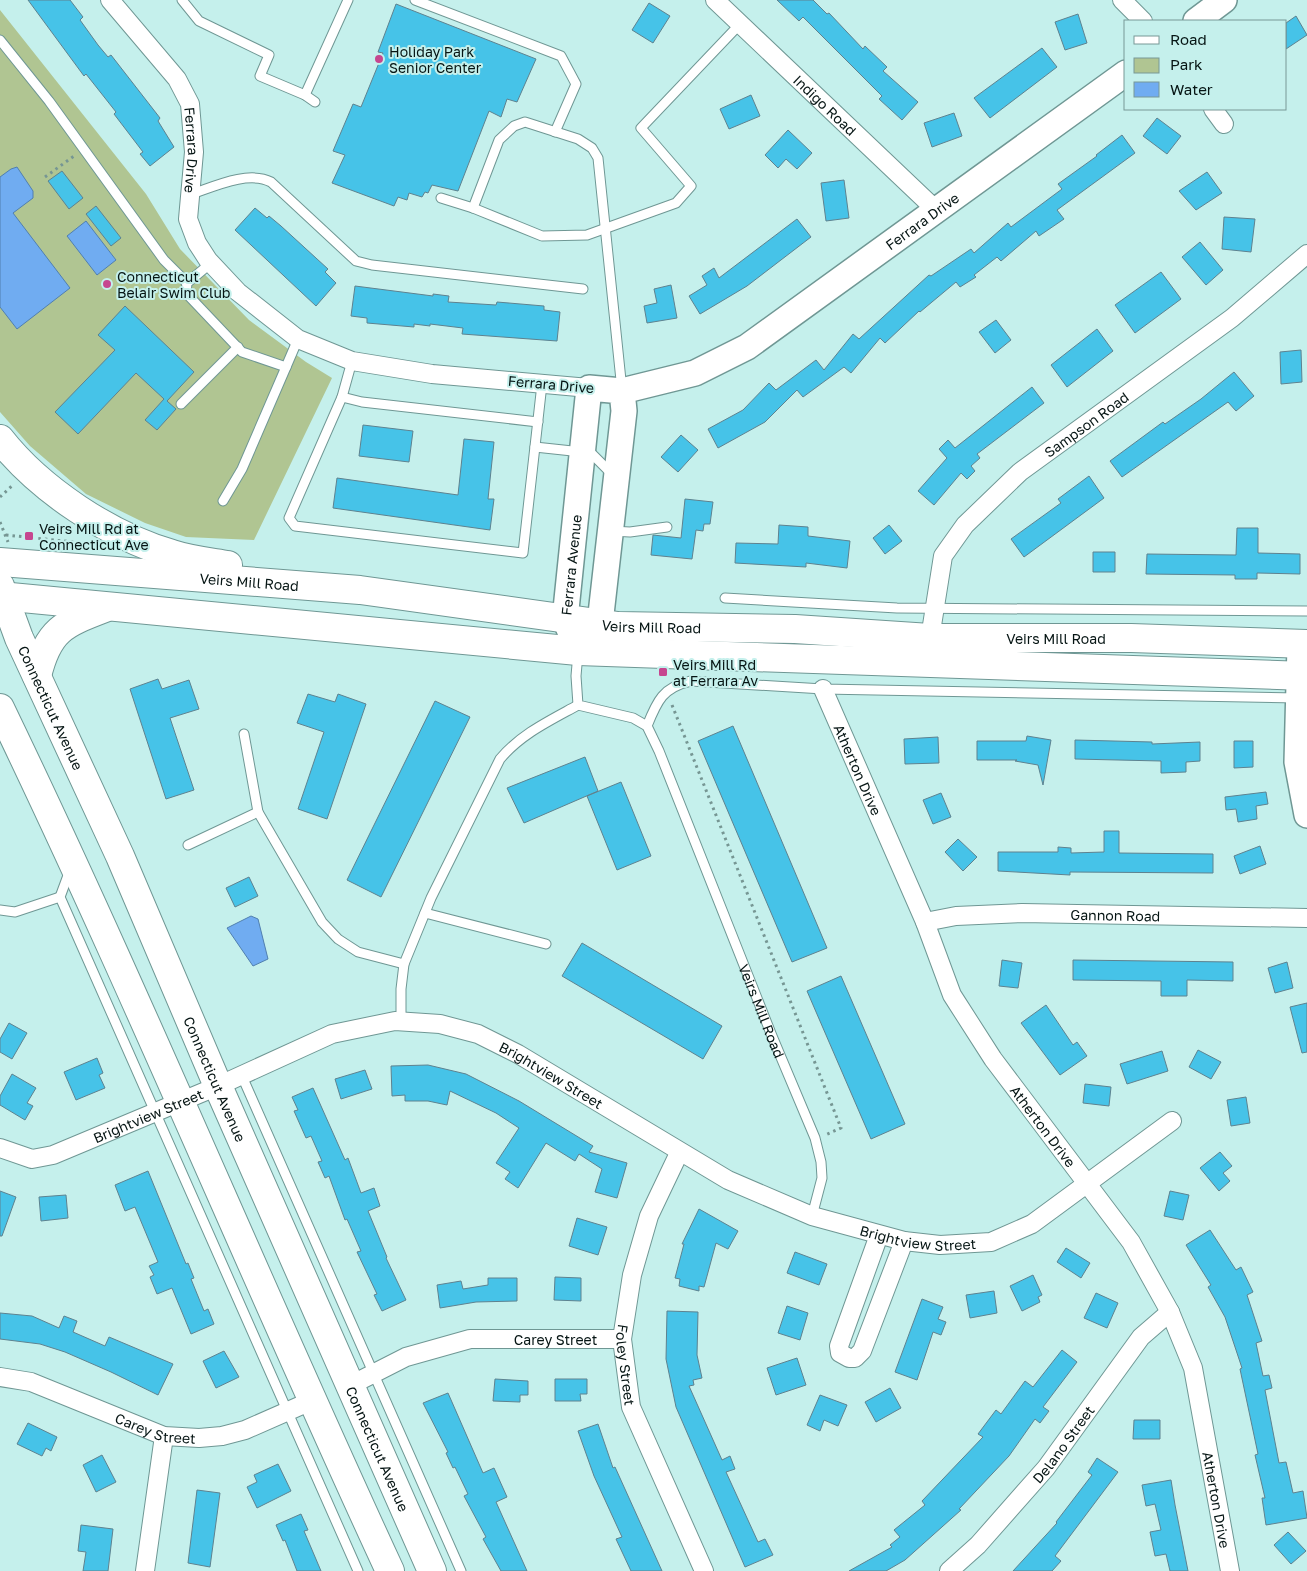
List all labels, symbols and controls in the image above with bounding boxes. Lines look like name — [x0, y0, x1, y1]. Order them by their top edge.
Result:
legend — [1124, 20, 1287, 110]
text: Road — [1170, 30, 1207, 48]
place label: Holiday Park Senior Center — [389, 43, 482, 76]
marker: Holiday Park Senior Center — [373, 53, 385, 65]
text: Park — [1170, 55, 1203, 73]
street label: Indigo Road — [790, 71, 860, 139]
text: Water — [1170, 80, 1213, 98]
street label: Ferrara Drive — [182, 106, 203, 194]
street label: Ferrara Drive — [882, 188, 962, 253]
place label: Connecticut Belair Swim Club — [117, 268, 230, 301]
marker: Connecticut Belair Swim Club — [101, 278, 113, 290]
street label: Ferrara Drive — [507, 372, 595, 396]
street label: Sampson Road — [1040, 388, 1132, 460]
street label: Ferrara Avenue — [557, 514, 584, 616]
place label: Veirs Mill Rd at Connecticut Ave — [39, 520, 149, 553]
marker: Veirs Mill Rd at Connecticut Ave — [23, 530, 35, 542]
street label: Veirs Mill Road — [199, 569, 299, 594]
street label: Veirs Mill Road — [601, 615, 701, 636]
street label: Veirs Mill Road — [1006, 630, 1106, 647]
street label: Connecticut Avenue — [15, 643, 87, 772]
place label: Veirs Mill Rd at Ferrara Av — [673, 656, 758, 689]
marker: Veirs Mill Rd at Ferrara Av — [657, 666, 669, 678]
street label: Atherton Drive — [831, 721, 886, 818]
street label: Gannon Road — [1070, 905, 1160, 924]
street label: Veirs Mill Road — [736, 961, 789, 1060]
street label: Connecticut Avenue — [181, 1014, 250, 1144]
street label: Brightview Street — [497, 1038, 606, 1112]
street label: Atherton Drive — [1007, 1082, 1080, 1170]
street label: Brightview Street — [90, 1085, 205, 1146]
street label: Brightview Street — [858, 1221, 977, 1254]
street label: Foley Street — [613, 1323, 639, 1406]
street label: Carey Street — [514, 1331, 597, 1348]
street label: Connecticut Avenue — [343, 1383, 413, 1514]
street label: Delano Street — [1028, 1402, 1097, 1486]
street label: Carey Street — [113, 1409, 196, 1446]
street label: Atherton Drive — [1200, 1450, 1234, 1549]

